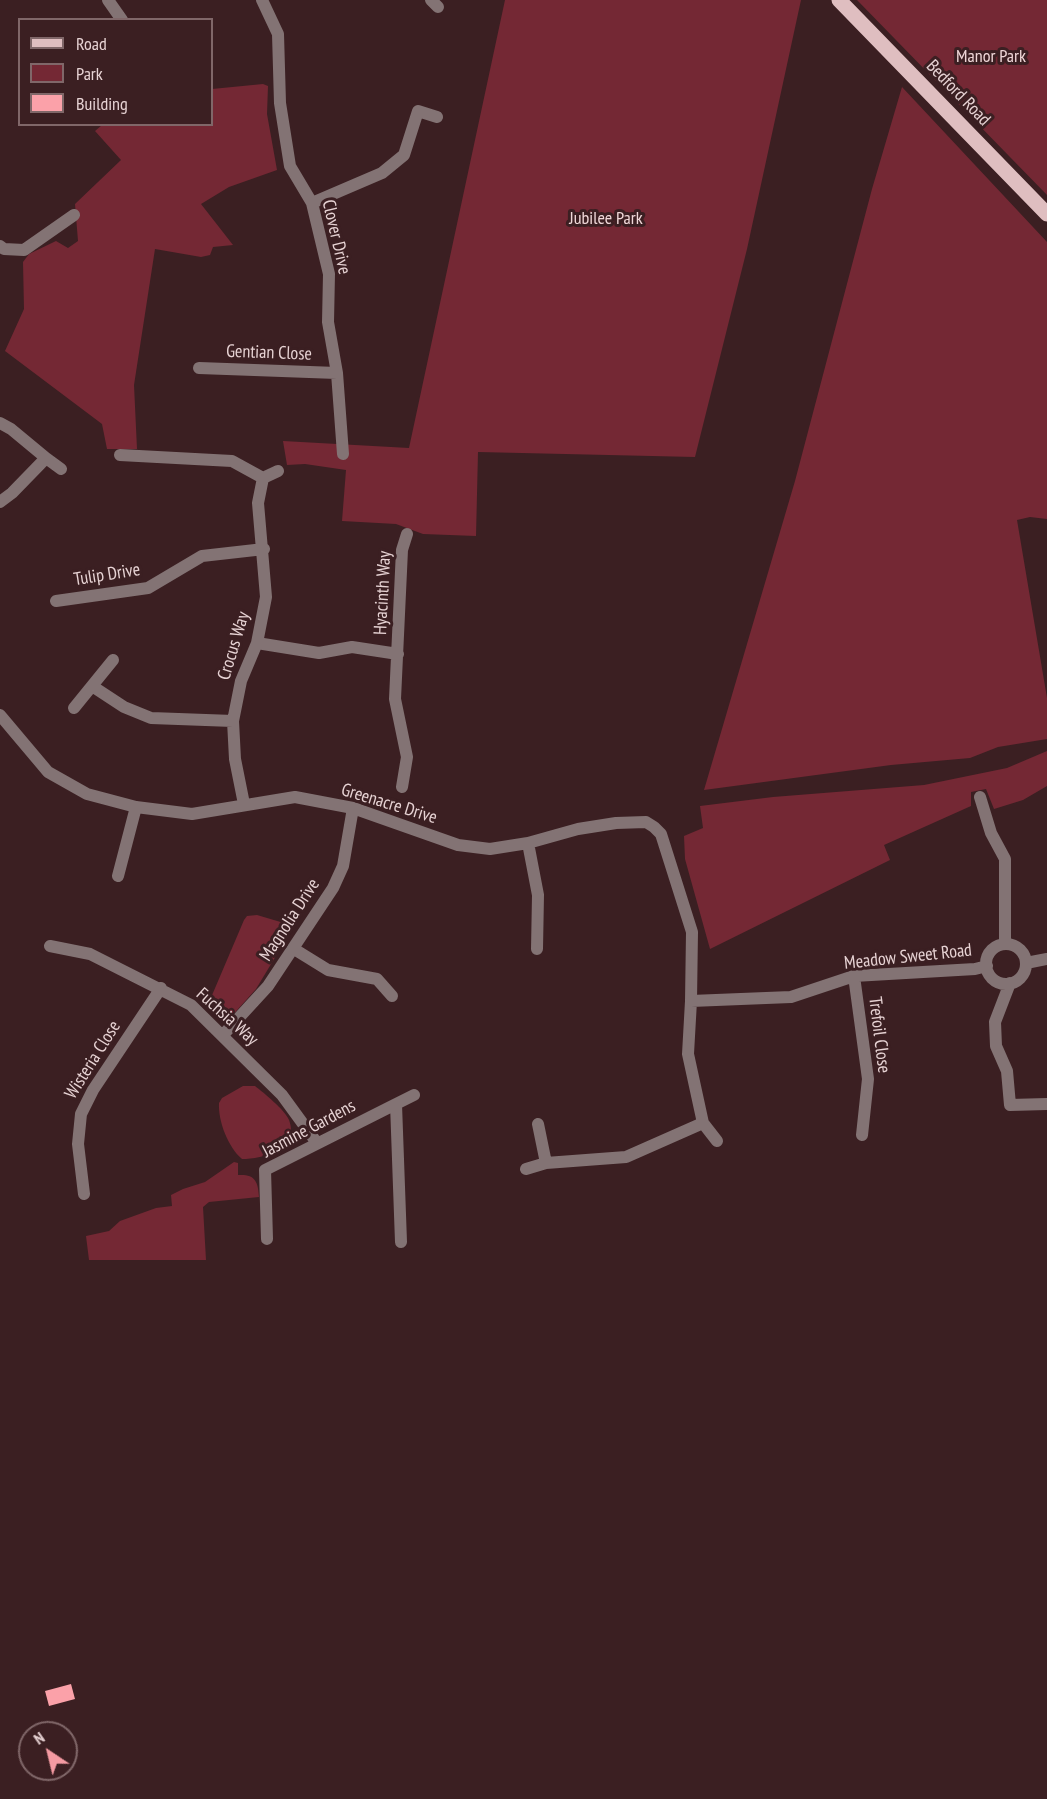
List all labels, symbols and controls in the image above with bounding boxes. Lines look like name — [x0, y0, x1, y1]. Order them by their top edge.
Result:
legend — [18, 18, 213, 126]
text: Road — [76, 32, 107, 55]
park label: Manor Park — [956, 46, 1026, 68]
street label: Bedford Road — [921, 56, 995, 130]
text: Park — [76, 62, 103, 85]
text: Building — [76, 92, 128, 115]
street label: Clover Drive — [317, 198, 355, 276]
park label: Jubilee Park — [569, 208, 643, 230]
street label: Gentian Close — [226, 341, 312, 365]
street label: Hyacinth Way — [370, 551, 396, 635]
street label: Tulip Drive — [72, 559, 142, 591]
street label: Crocus Way — [213, 609, 255, 683]
street label: Greenacre Drive — [339, 779, 439, 829]
street label: Magnolia Drive — [255, 875, 325, 965]
street label: Meadow Sweet Road — [843, 940, 973, 974]
street label: Fuchsia Way — [192, 984, 262, 1050]
street label: Trefoil Close — [864, 996, 894, 1074]
street label: Wisteria Close — [61, 1017, 125, 1103]
street label: Jasmine Gardens — [259, 1095, 359, 1163]
north arrow — [18, 1721, 78, 1781]
text: N — [30, 1727, 48, 1749]

